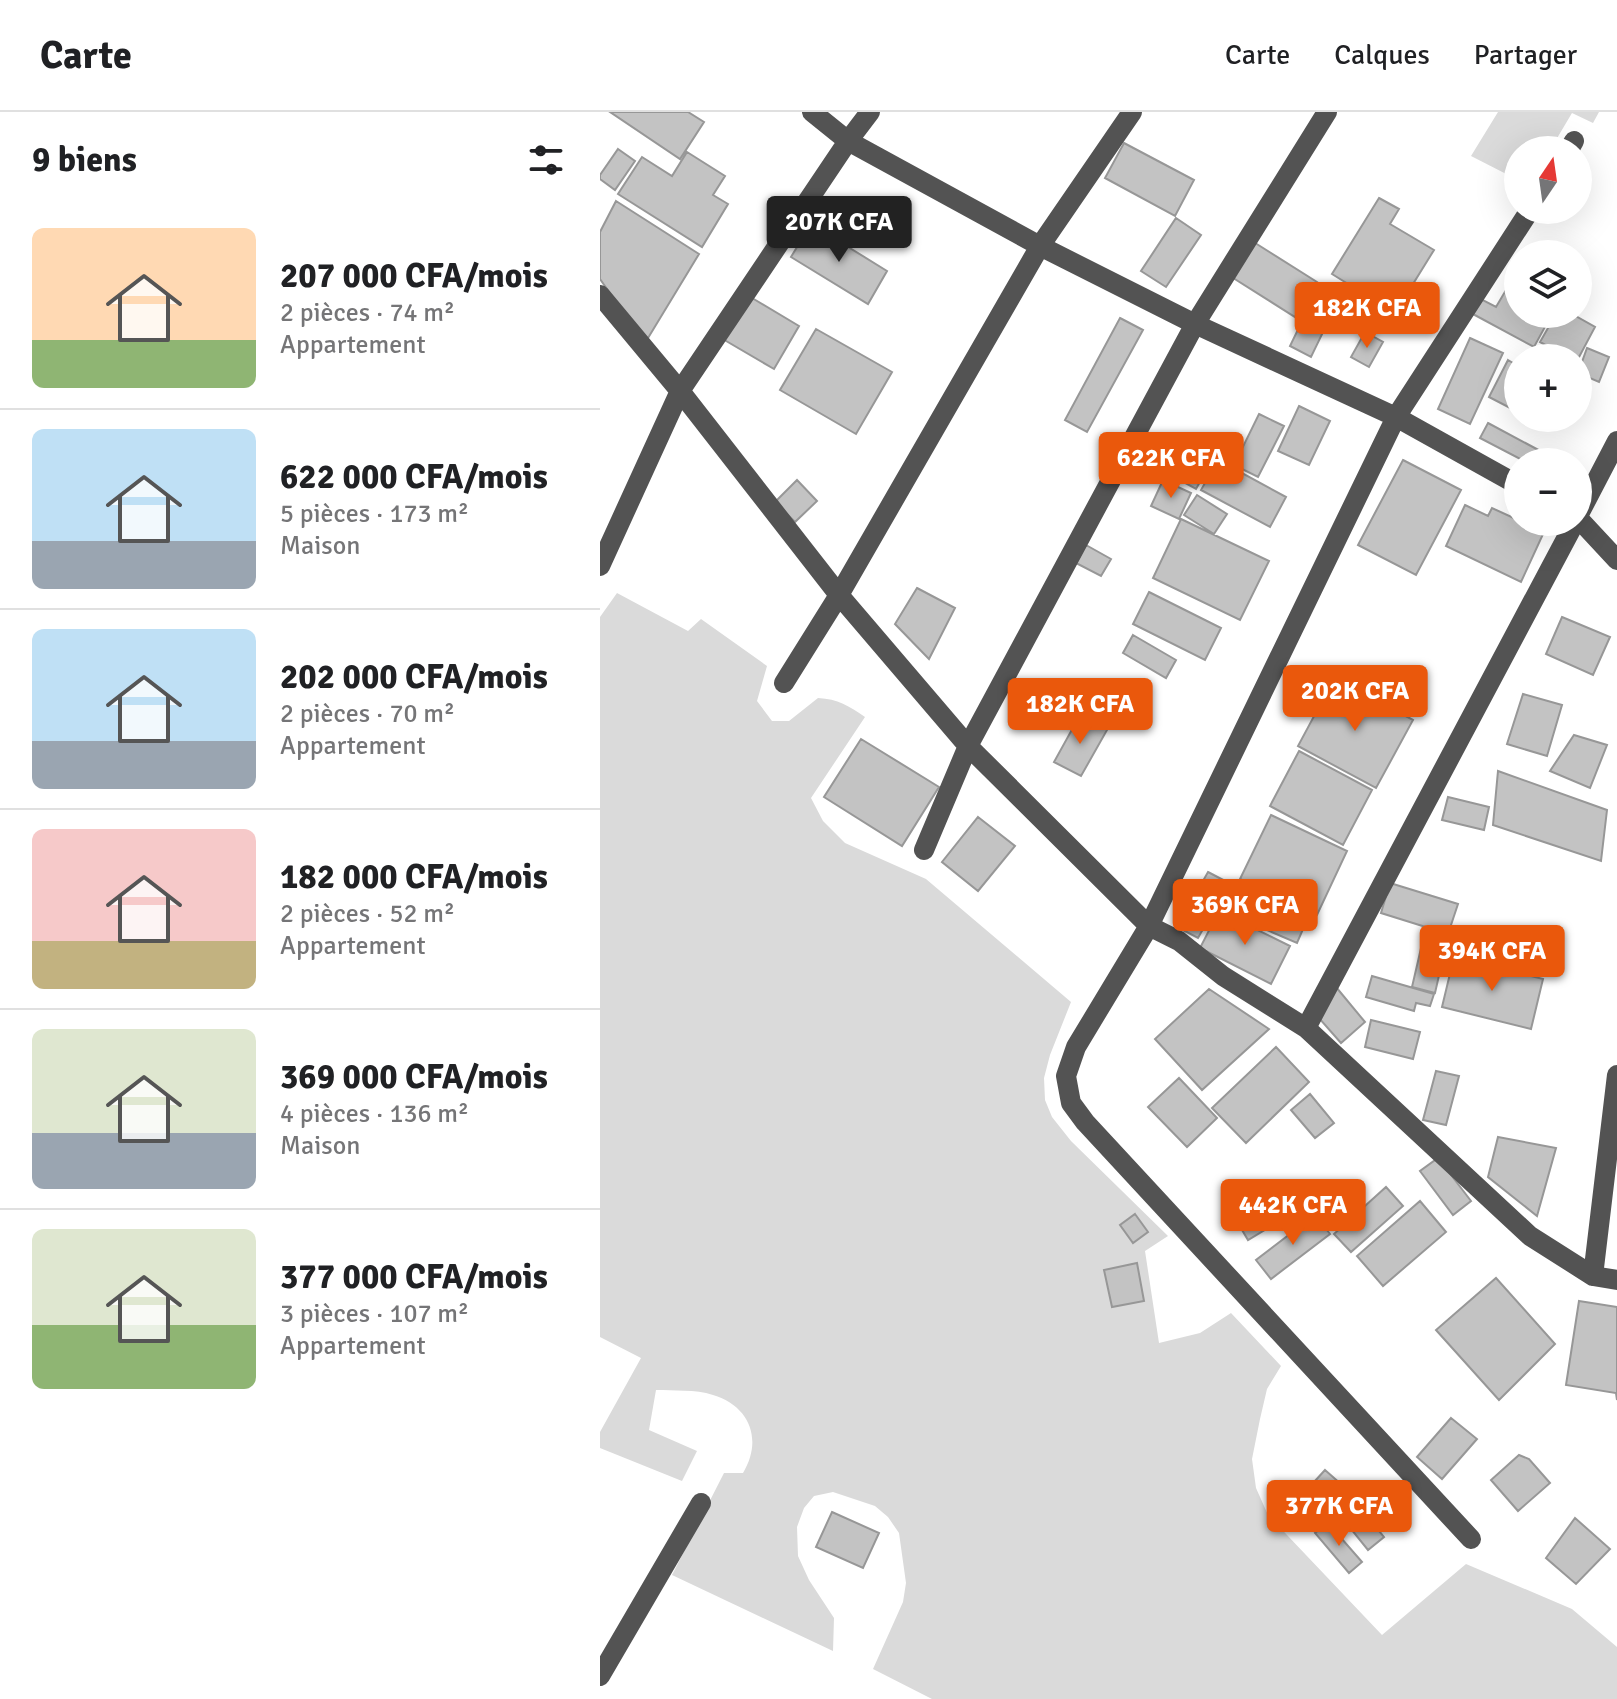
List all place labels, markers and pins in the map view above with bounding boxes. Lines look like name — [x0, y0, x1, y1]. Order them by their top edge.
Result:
pin: 207K CFA — [756, 196, 922, 264]
pin: 182K CFA — [1284, 282, 1450, 350]
pin: 622K CFA — [1088, 432, 1254, 500]
pin: 202K CFA — [1272, 665, 1438, 733]
pin: 182K CFA — [997, 678, 1163, 746]
pin: 369K CFA — [1162, 879, 1328, 947]
pin: 394K CFA — [1409, 925, 1575, 993]
pin: 442K CFA — [1210, 1179, 1376, 1247]
pin: 377K CFA — [1256, 1480, 1422, 1548]

